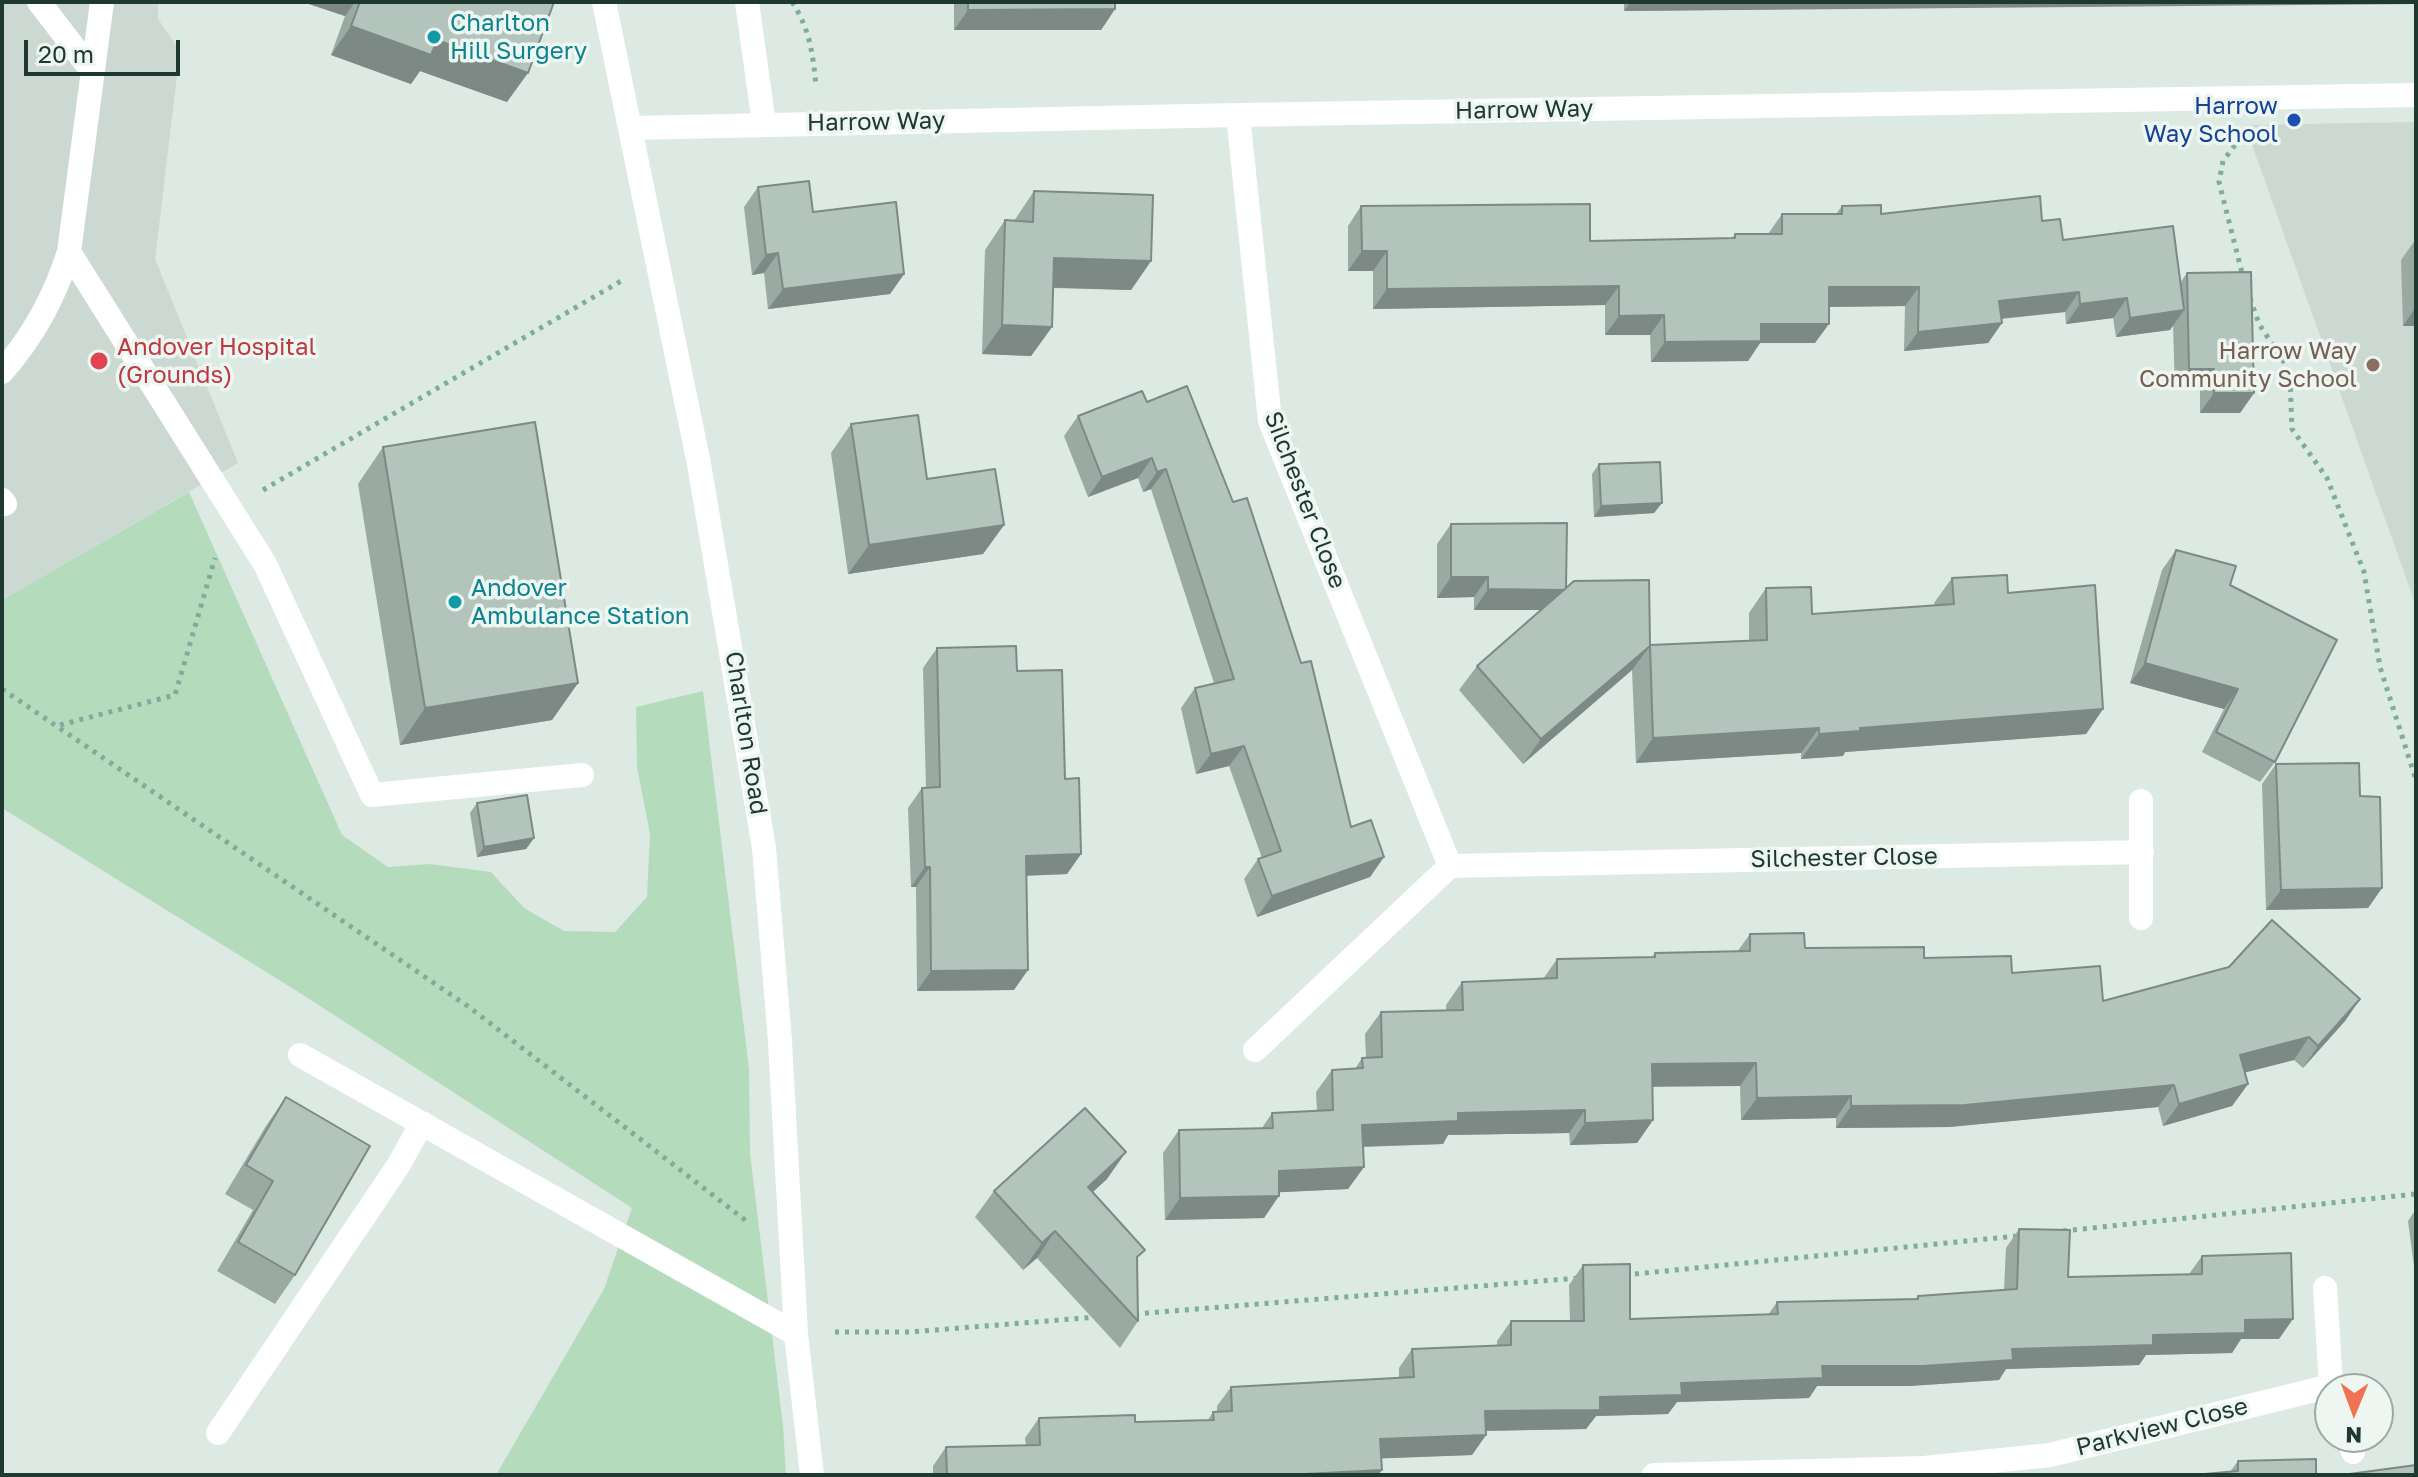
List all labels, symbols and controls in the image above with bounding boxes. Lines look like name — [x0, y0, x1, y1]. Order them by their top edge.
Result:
place label: Charlton Hill Surgery — [450, 9, 587, 65]
scale bar — [28, 24, 184, 74]
marker: Charlton Hill Surgery — [425, 28, 443, 46]
text: 20 m — [38, 39, 94, 68]
place label: Harrow Way School — [2144, 92, 2278, 148]
street label: Harrow Way — [1455, 94, 1593, 126]
street label: Harrow Way — [807, 106, 945, 138]
marker: Harrow Way School — [2285, 111, 2303, 129]
place label: Andover Hospital (Grounds) — [117, 333, 316, 389]
place label: Harrow Way Community School — [2139, 337, 2357, 393]
marker: Andover Hospital (Grounds) — [88, 350, 110, 372]
marker: Harrow Way Community School — [2364, 356, 2382, 374]
street label: Silchester Close — [1258, 407, 1352, 593]
place label: Andover Ambulance Station — [471, 574, 690, 630]
marker: Andover Ambulance Station — [446, 593, 464, 611]
street label: Charlton Road — [719, 649, 773, 817]
street label: Silchester Close — [1750, 842, 1938, 874]
north arrow — [2314, 1373, 2394, 1453]
street label: Parkview Close — [2073, 1392, 2251, 1462]
text: N — [2345, 1422, 2362, 1449]

